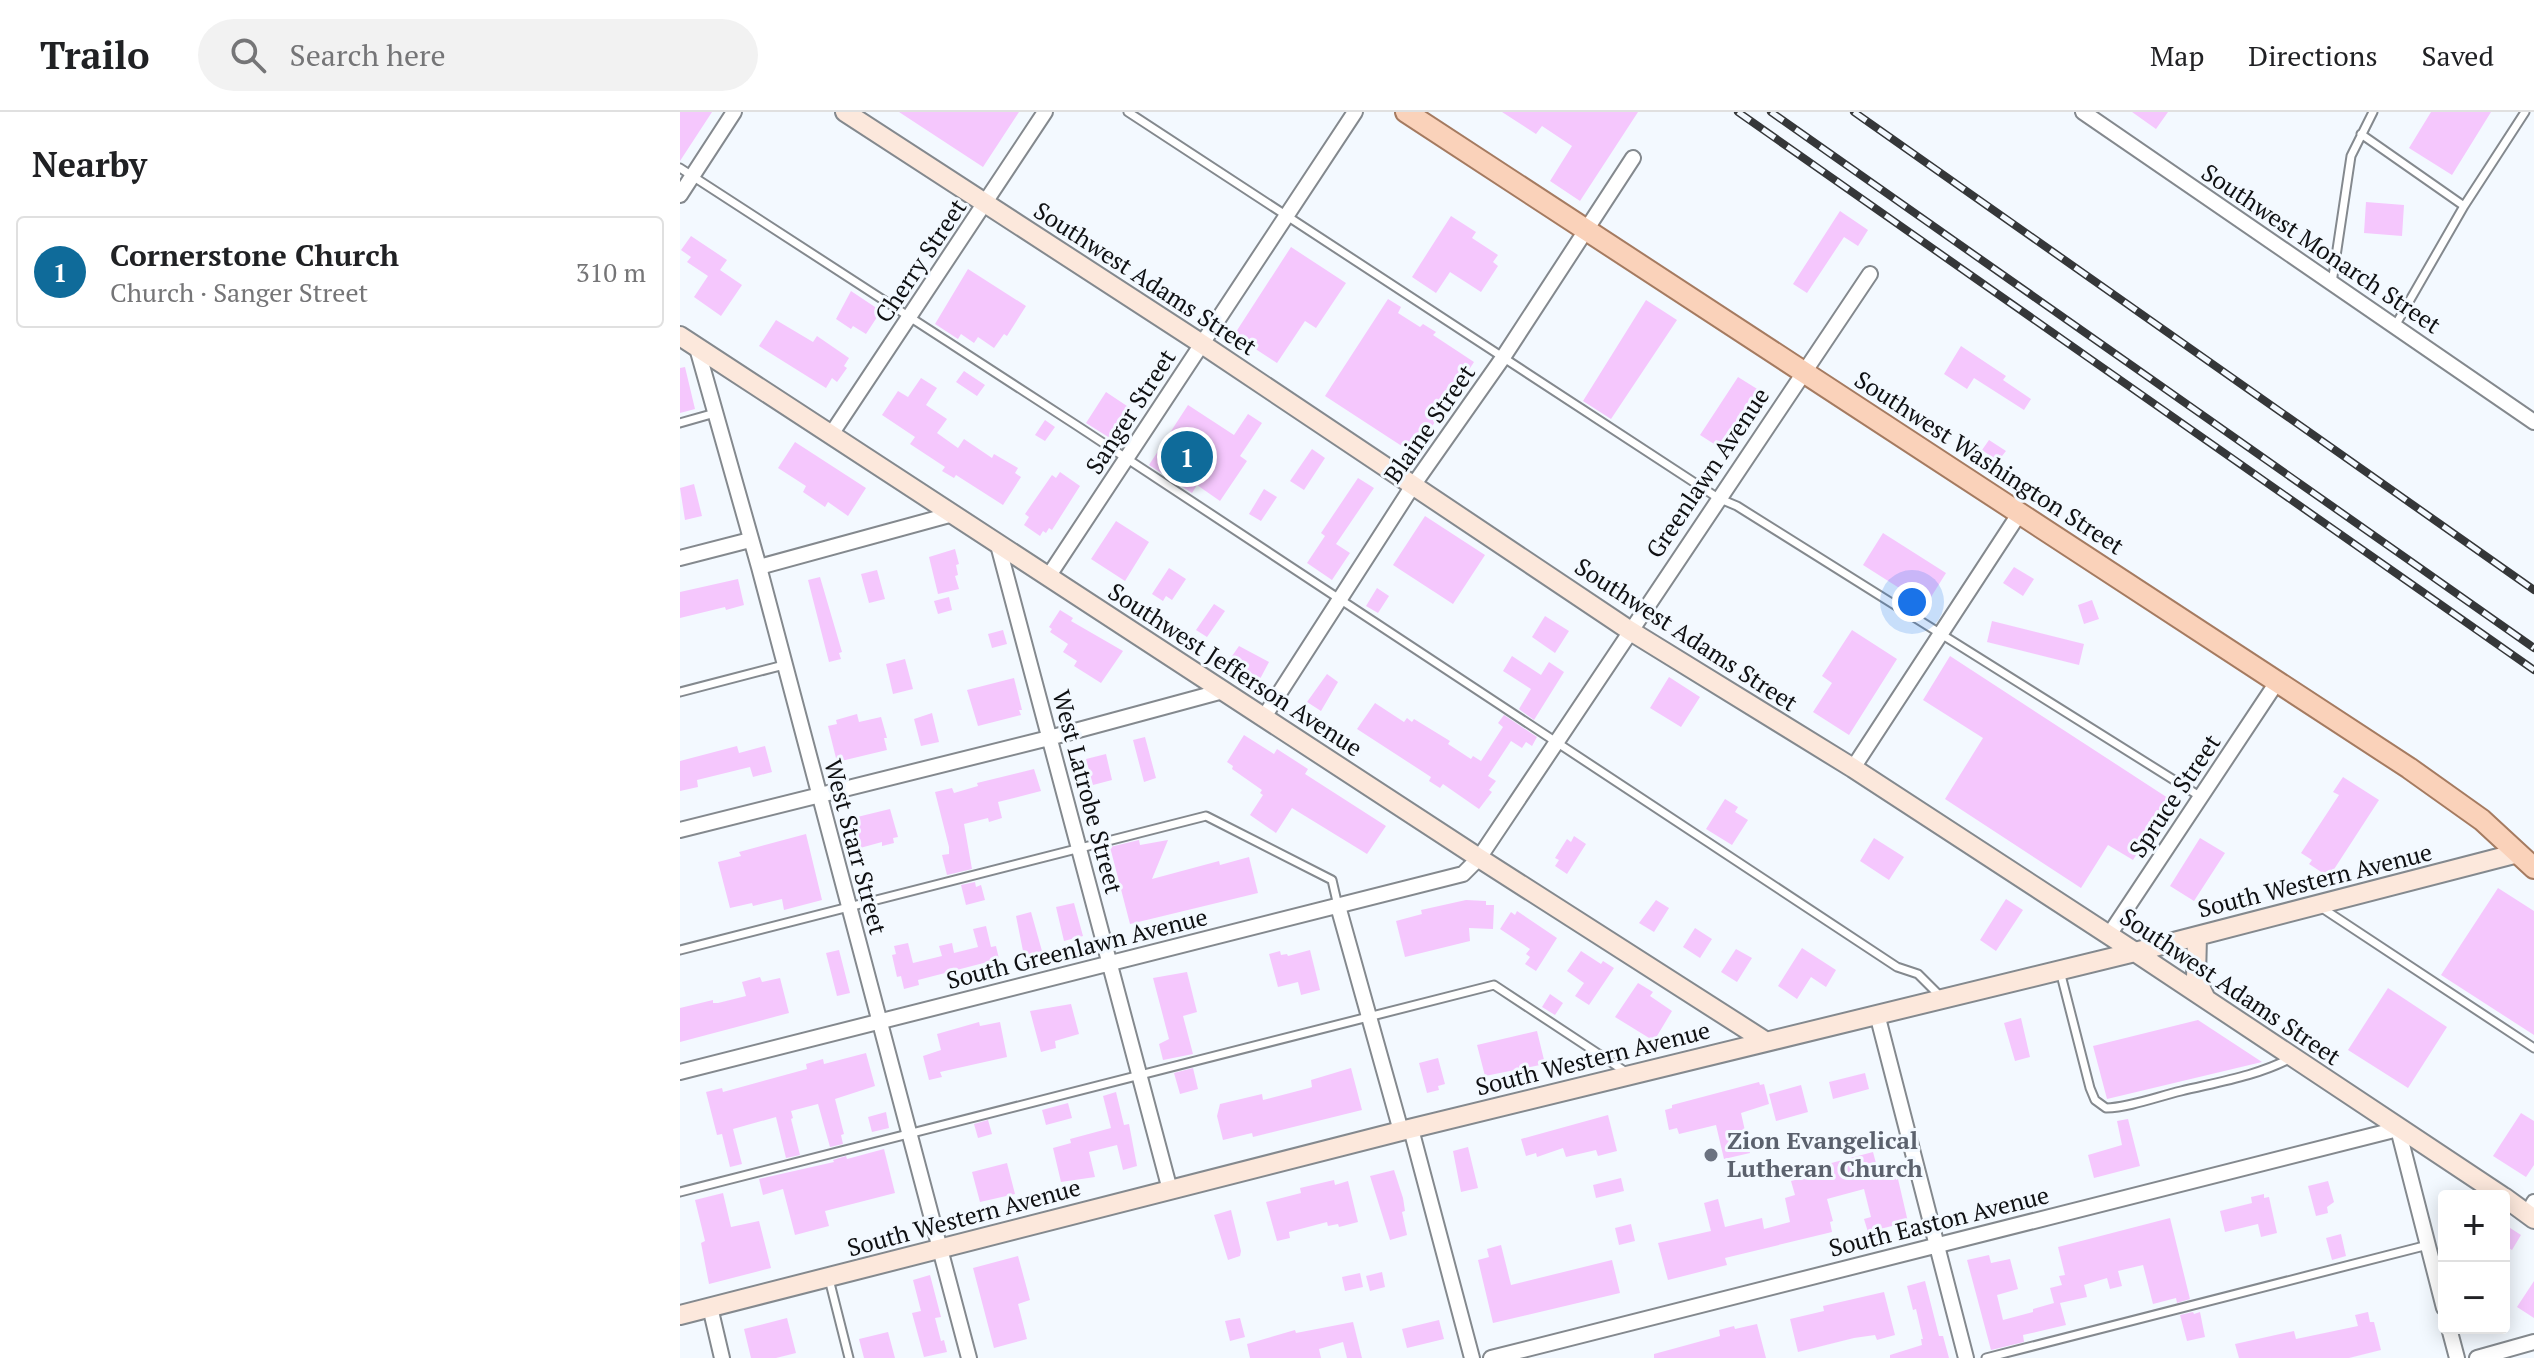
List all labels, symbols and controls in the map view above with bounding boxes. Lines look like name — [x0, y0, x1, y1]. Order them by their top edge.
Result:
search box — [198, 19, 758, 91]
text: Trailo — [40, 30, 150, 80]
icon: search — [226, 33, 270, 77]
text: Search here — [290, 35, 446, 75]
text: Map — [2150, 37, 2204, 74]
text: Directions — [2248, 37, 2378, 74]
text: Saved — [2422, 37, 2494, 74]
text: Nearby — [32, 142, 147, 187]
street label: Southwest Monarch Street — [2196, 156, 2448, 340]
street label: Cherry Street — [867, 192, 973, 328]
street label: Southwest Adams Street — [1028, 194, 1263, 362]
text: Cornerstone Church — [110, 235, 399, 275]
text: 1 — [53, 255, 67, 289]
text: 310 m — [576, 255, 646, 289]
text: Church · Sanger Street — [110, 275, 368, 309]
street label: Sanger Street — [1078, 343, 1183, 480]
street label: Blaine Street — [1377, 358, 1482, 489]
street label: Southwest Washington Street — [1849, 363, 2130, 561]
street label: Greenlawn Avenue — [1638, 381, 1776, 564]
pin: 1 — [1161, 427, 1213, 487]
street label: Southwest Adams Street — [1569, 550, 1804, 718]
street label: Southwest Jefferson Avenue — [1102, 575, 1369, 763]
your location — [1892, 582, 1932, 622]
street label: West Latrobe Street — [1045, 686, 1131, 897]
street label: Spruce Street — [2121, 728, 2227, 863]
street label: West Starr Street — [817, 756, 895, 938]
street label: South Western Avenue — [2194, 835, 2435, 925]
street label: South Greenlawn Avenue — [943, 900, 1211, 996]
street label: Southwest Adams Street — [2114, 900, 2347, 1072]
street label: South Western Avenue — [1472, 1013, 1713, 1103]
place label: Zion Evangelical Lutheran Church — [1727, 1124, 1923, 1184]
marker: Zion Evangelical Lutheran Church — [1702, 1146, 1720, 1164]
street label: South Western Avenue — [843, 1170, 1084, 1264]
street label: South Easton Avenue — [1825, 1178, 2052, 1264]
map controls — [2438, 1190, 2510, 1334]
button: + — [2438, 1190, 2510, 1262]
button: − — [2438, 1262, 2510, 1334]

